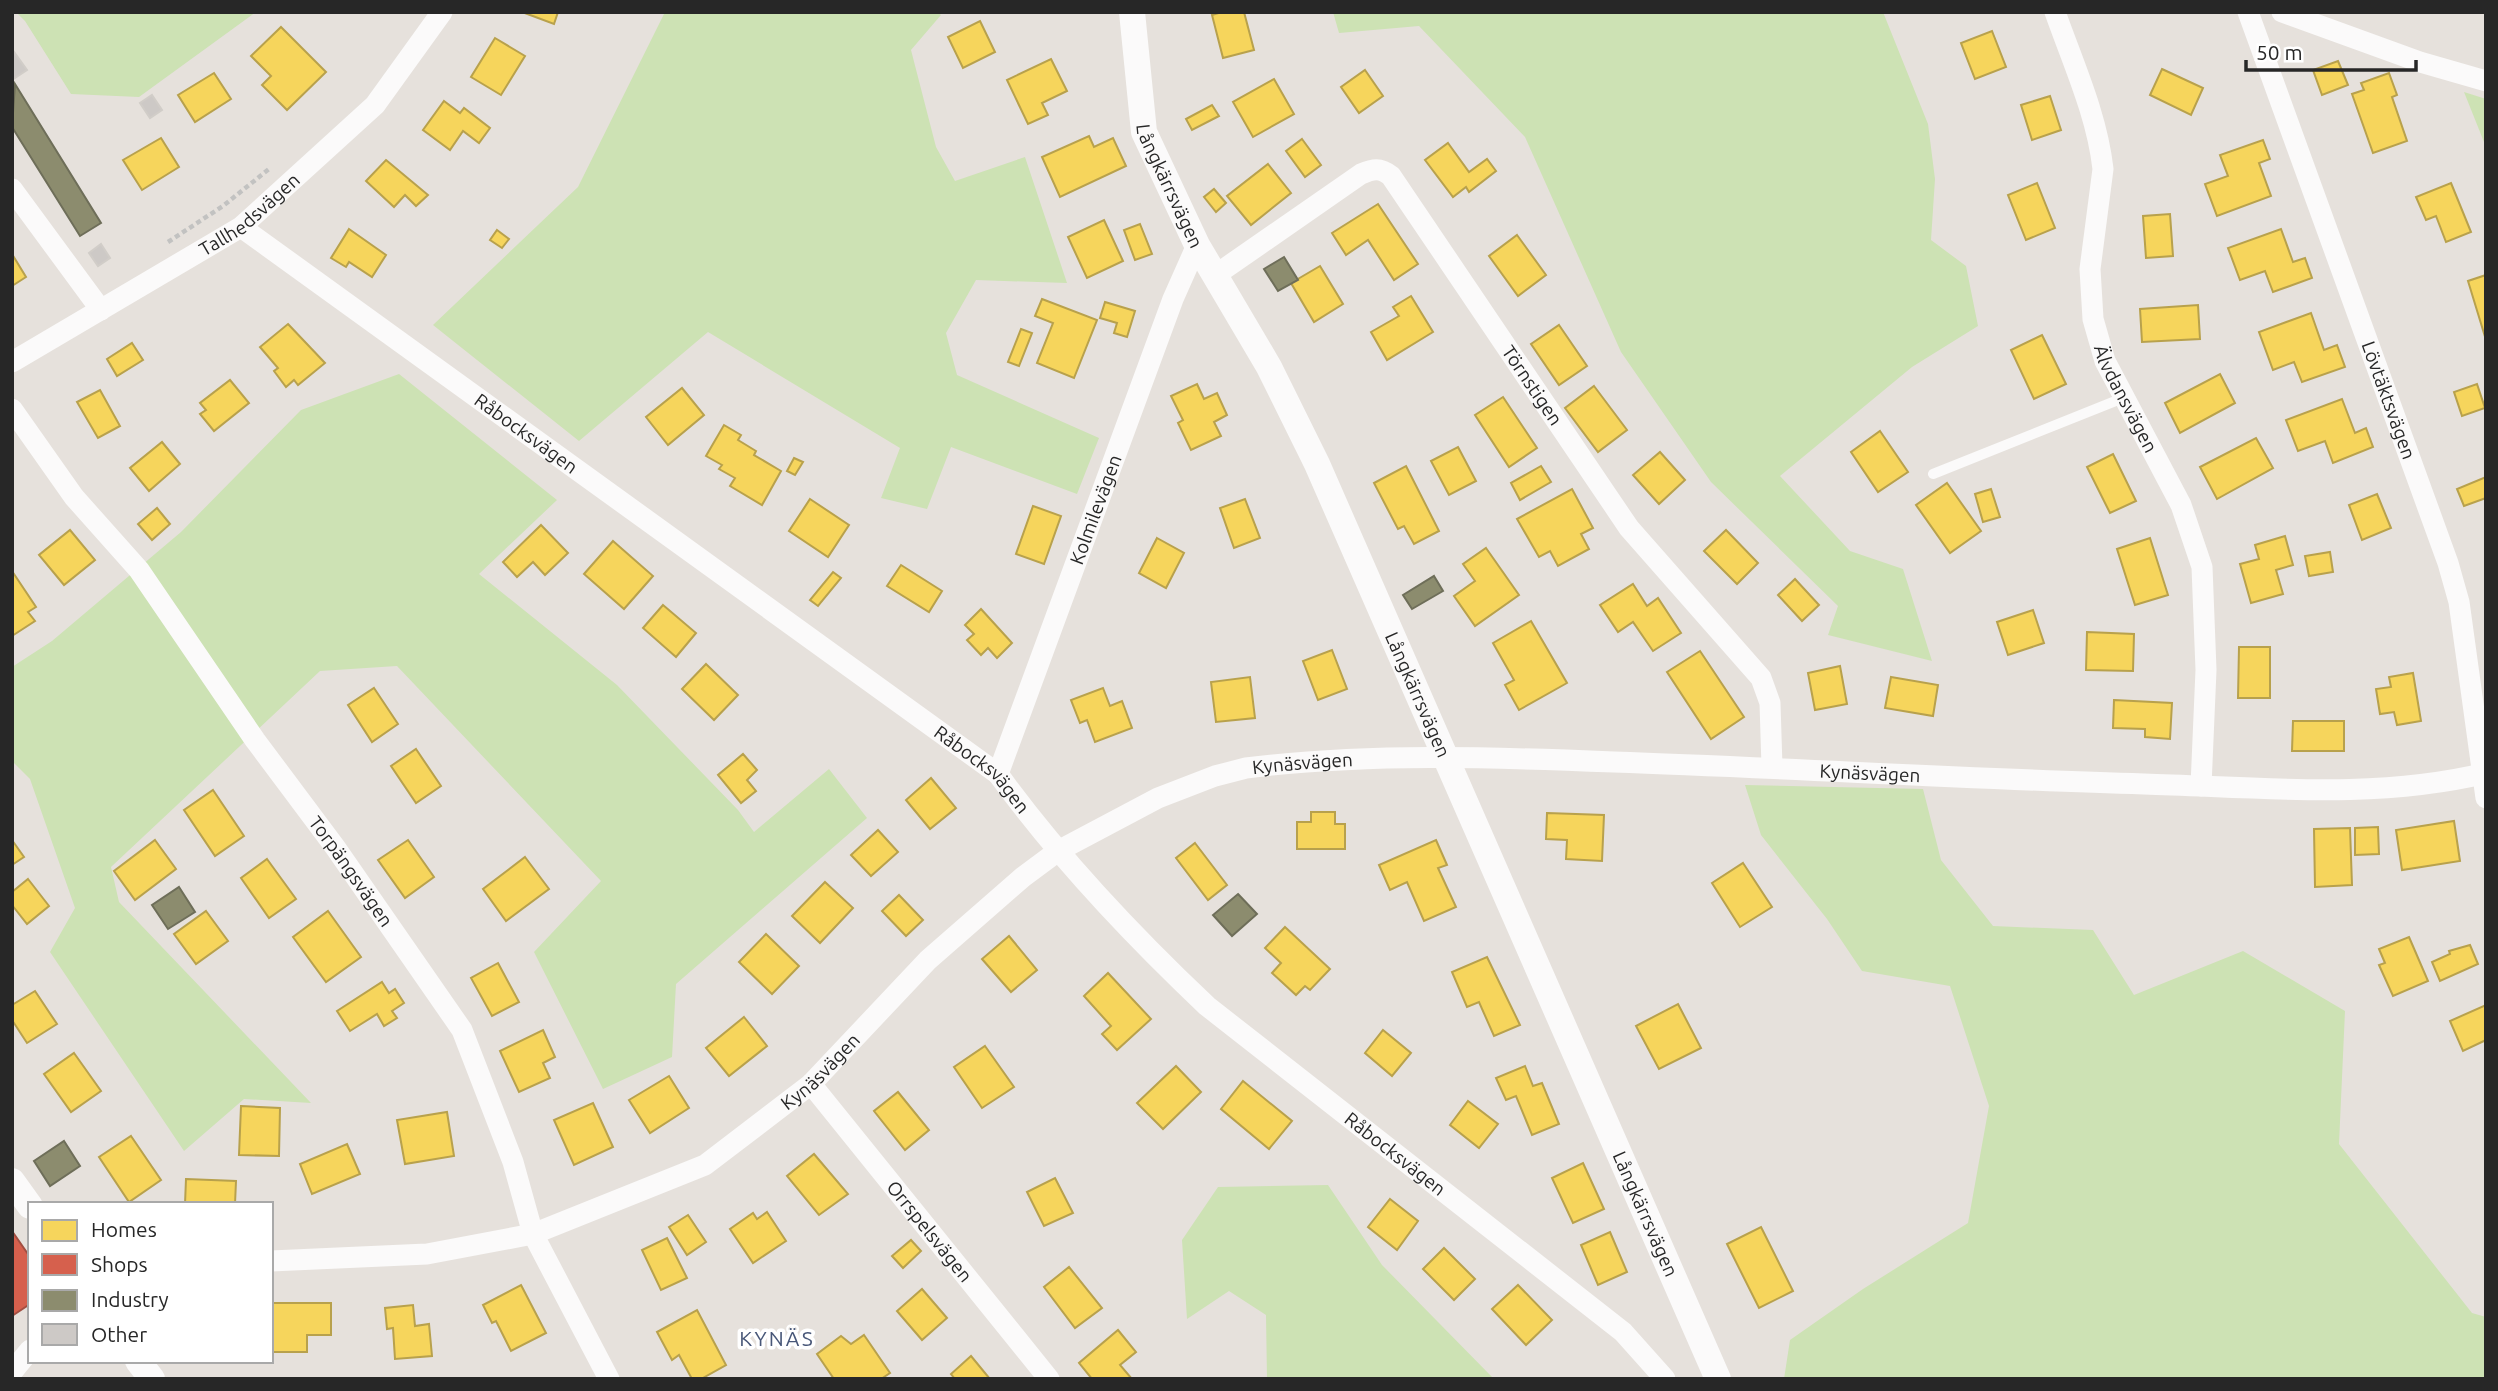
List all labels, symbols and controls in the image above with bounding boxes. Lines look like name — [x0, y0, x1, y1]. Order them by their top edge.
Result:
scale bar — [2246, 28, 2416, 72]
text: 50 m — [2256, 40, 2303, 64]
street label: Långkärrsvägen — [1132, 123, 1208, 251]
street label: Tallhedsvägen — [195, 168, 304, 260]
street label: Lövtäktsvägen — [2357, 338, 2420, 462]
street label: Törnstigen — [1498, 341, 1567, 429]
street label: Älvdansvägen — [2090, 342, 2162, 456]
street label: Råbocksvägen — [470, 389, 582, 478]
street label: Kolmilevägen — [1065, 451, 1126, 567]
street label: Långkärrsvägen — [1381, 628, 1455, 761]
street label: Råbocksvägen — [930, 721, 1034, 817]
street label: Kynäsvägen — [1251, 748, 1353, 778]
street label: Kynäsvägen — [1819, 760, 1921, 786]
street label: Torpängsvägen — [305, 812, 398, 931]
street label: Kynäsvägen — [776, 1029, 864, 1114]
street label: Råbocksvägen — [1341, 1107, 1450, 1200]
street label: Långkärrsvägen — [1609, 1148, 1683, 1280]
street label: Orrspelsvägen — [882, 1176, 977, 1286]
legend — [28, 1202, 273, 1363]
text: Homes — [91, 1217, 157, 1241]
text: Shops — [91, 1252, 148, 1276]
text: Industry — [91, 1287, 169, 1311]
text: Other — [91, 1322, 147, 1346]
district label: KYNÄS — [739, 1326, 815, 1350]

